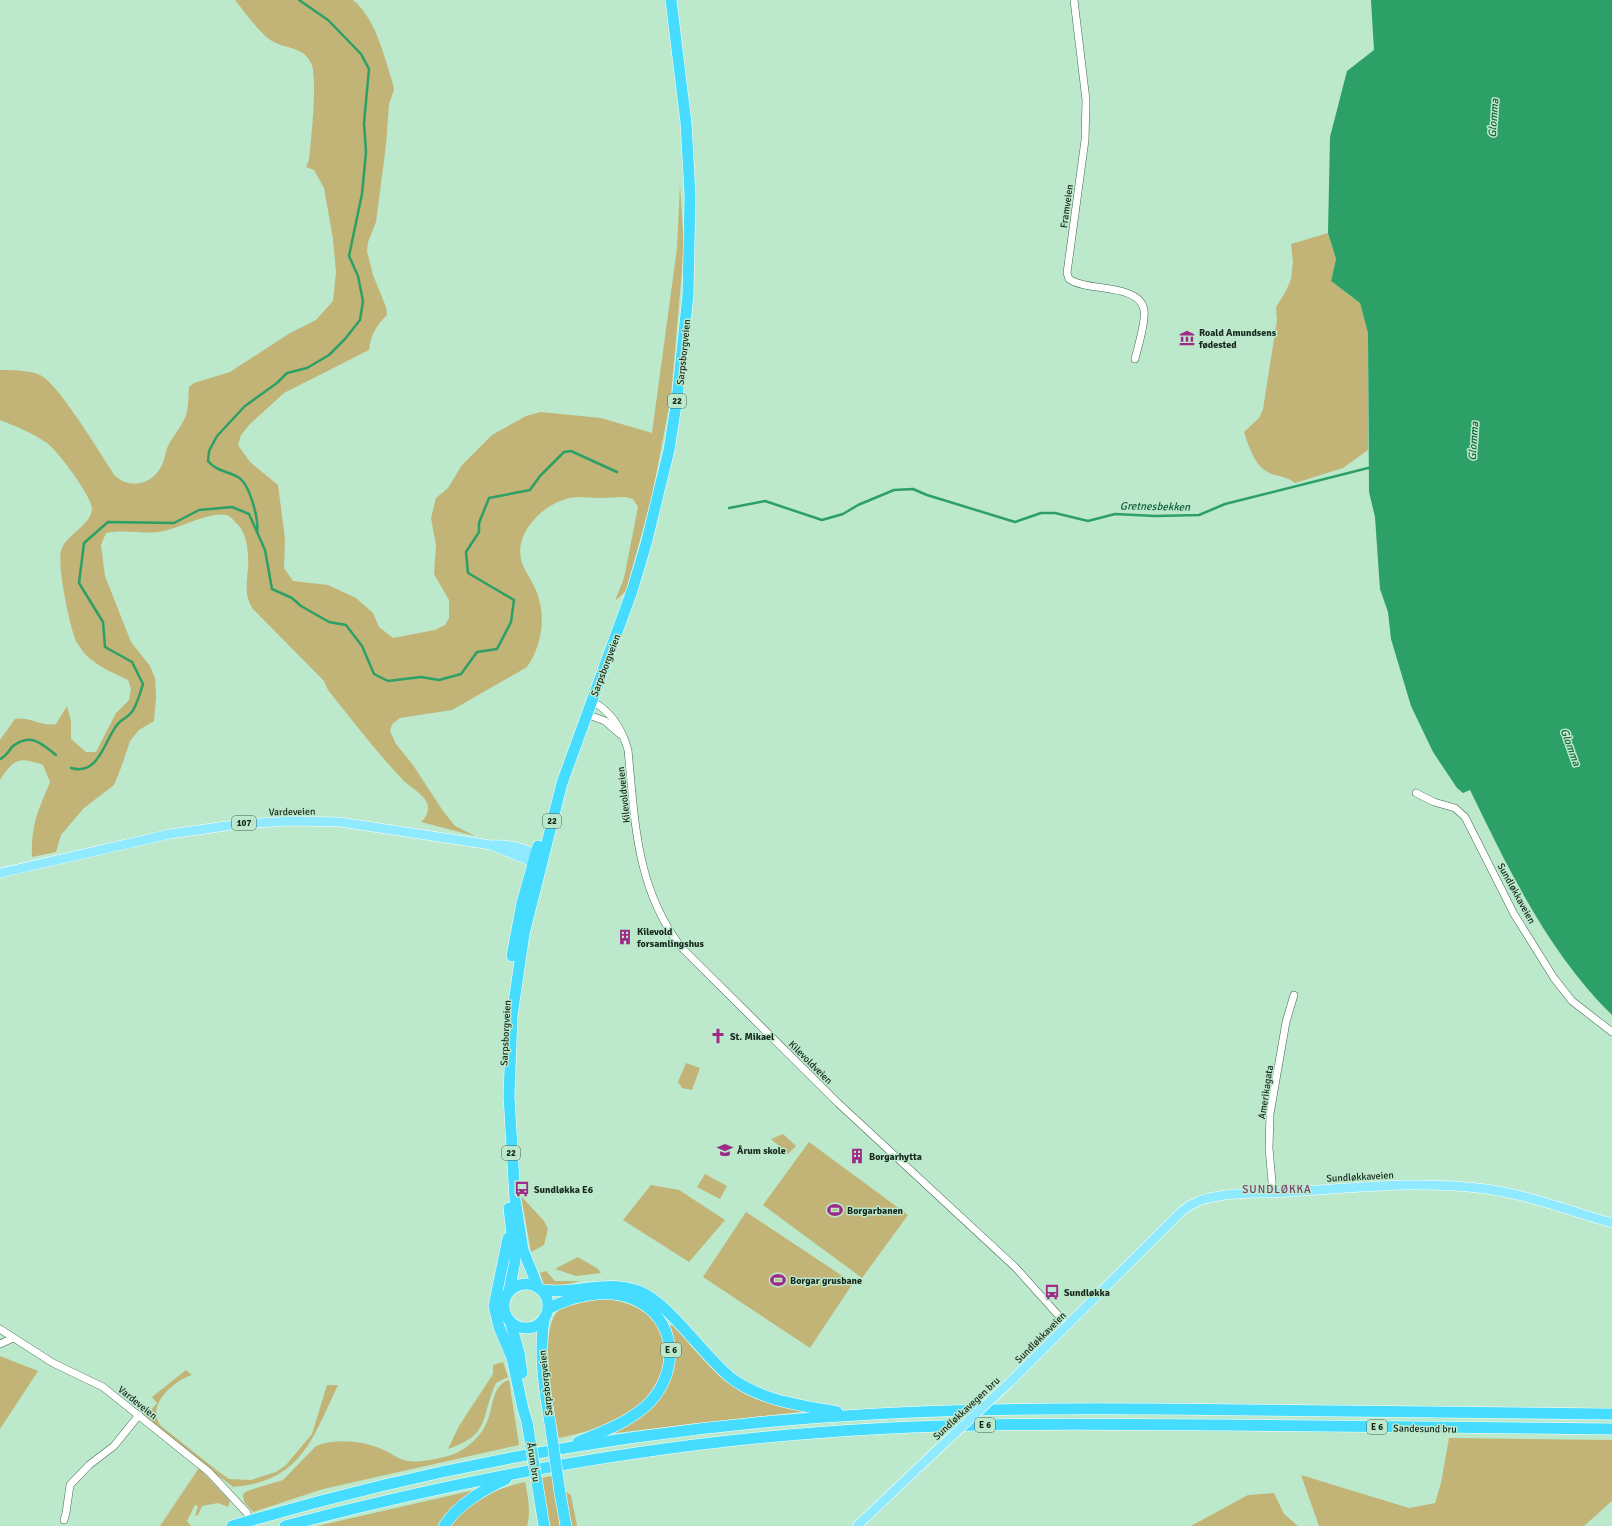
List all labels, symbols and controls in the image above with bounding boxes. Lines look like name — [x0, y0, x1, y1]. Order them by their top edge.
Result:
water label: Glomma — [1486, 98, 1501, 138]
street label: Framveien — [1058, 183, 1076, 229]
street label: Sarpsborgveien — [675, 319, 693, 386]
place label: Roald Amundsens fødested — [1198, 327, 1277, 351]
museum icon: Roald Amundsens fødested — [1178, 329, 1196, 347]
road number: 22 — [668, 394, 686, 408]
water label: Glomma — [1466, 421, 1481, 461]
water label: Gretnesbekken — [1120, 499, 1191, 514]
street label: Sarpsborgveien — [589, 632, 623, 698]
water label: Glomma — [1558, 727, 1583, 768]
street label: Kilevoldveien — [615, 766, 633, 824]
street label: Vardeveien — [269, 806, 316, 818]
road number: 22 — [543, 814, 561, 828]
road number: 107 — [232, 816, 256, 830]
street label: Sundløkkaveien — [1495, 861, 1538, 926]
place label: Kilevold forsamlingshus — [636, 926, 705, 950]
building icon: Kilevold forsamlingshus — [616, 928, 634, 946]
street label: Sarpsborgveien — [498, 1000, 514, 1066]
church icon: St. Mikael — [709, 1027, 727, 1045]
place label: St. Mikael — [730, 1031, 774, 1043]
street label: Kilevoldveien — [786, 1038, 835, 1087]
street label: Amerikagata — [1256, 1064, 1276, 1120]
school or university icon: Årum skole — [716, 1141, 734, 1159]
place label: Årum skole — [737, 1145, 786, 1157]
road number: 22 — [502, 1146, 520, 1160]
building icon: Borgarhytta — [848, 1147, 866, 1165]
place label: Borgarhytta — [869, 1151, 922, 1163]
street label: Sundløkkaveien — [1326, 1169, 1394, 1185]
bus stop icon: Sundløkka E6 — [513, 1180, 531, 1198]
district label: SUNDLØKKA — [1242, 1183, 1312, 1196]
place label: Sundløkka E6 — [534, 1184, 594, 1196]
sports icon: Borgarbanen — [826, 1201, 844, 1219]
place label: Borgarbanen — [847, 1205, 904, 1217]
sports icon: Borgar grusbane — [769, 1271, 787, 1289]
place label: Borgar grusbane — [790, 1275, 862, 1287]
bus stop icon: Sundløkka — [1043, 1283, 1061, 1301]
place label: Sundløkka — [1064, 1287, 1110, 1299]
street label: Sundløkkaveien — [1013, 1310, 1069, 1366]
road number: E 6 — [661, 1343, 681, 1357]
street label: Sarpsborgveien — [537, 1349, 555, 1416]
street label: Sundløkkavegen bru — [931, 1375, 1002, 1443]
street label: Vardeveien — [115, 1383, 159, 1422]
road number: E 6 — [975, 1418, 995, 1432]
road number: E 6 — [1367, 1420, 1387, 1434]
street label: Sandesund bru — [1393, 1422, 1457, 1436]
street label: Årum bru — [524, 1442, 542, 1483]

